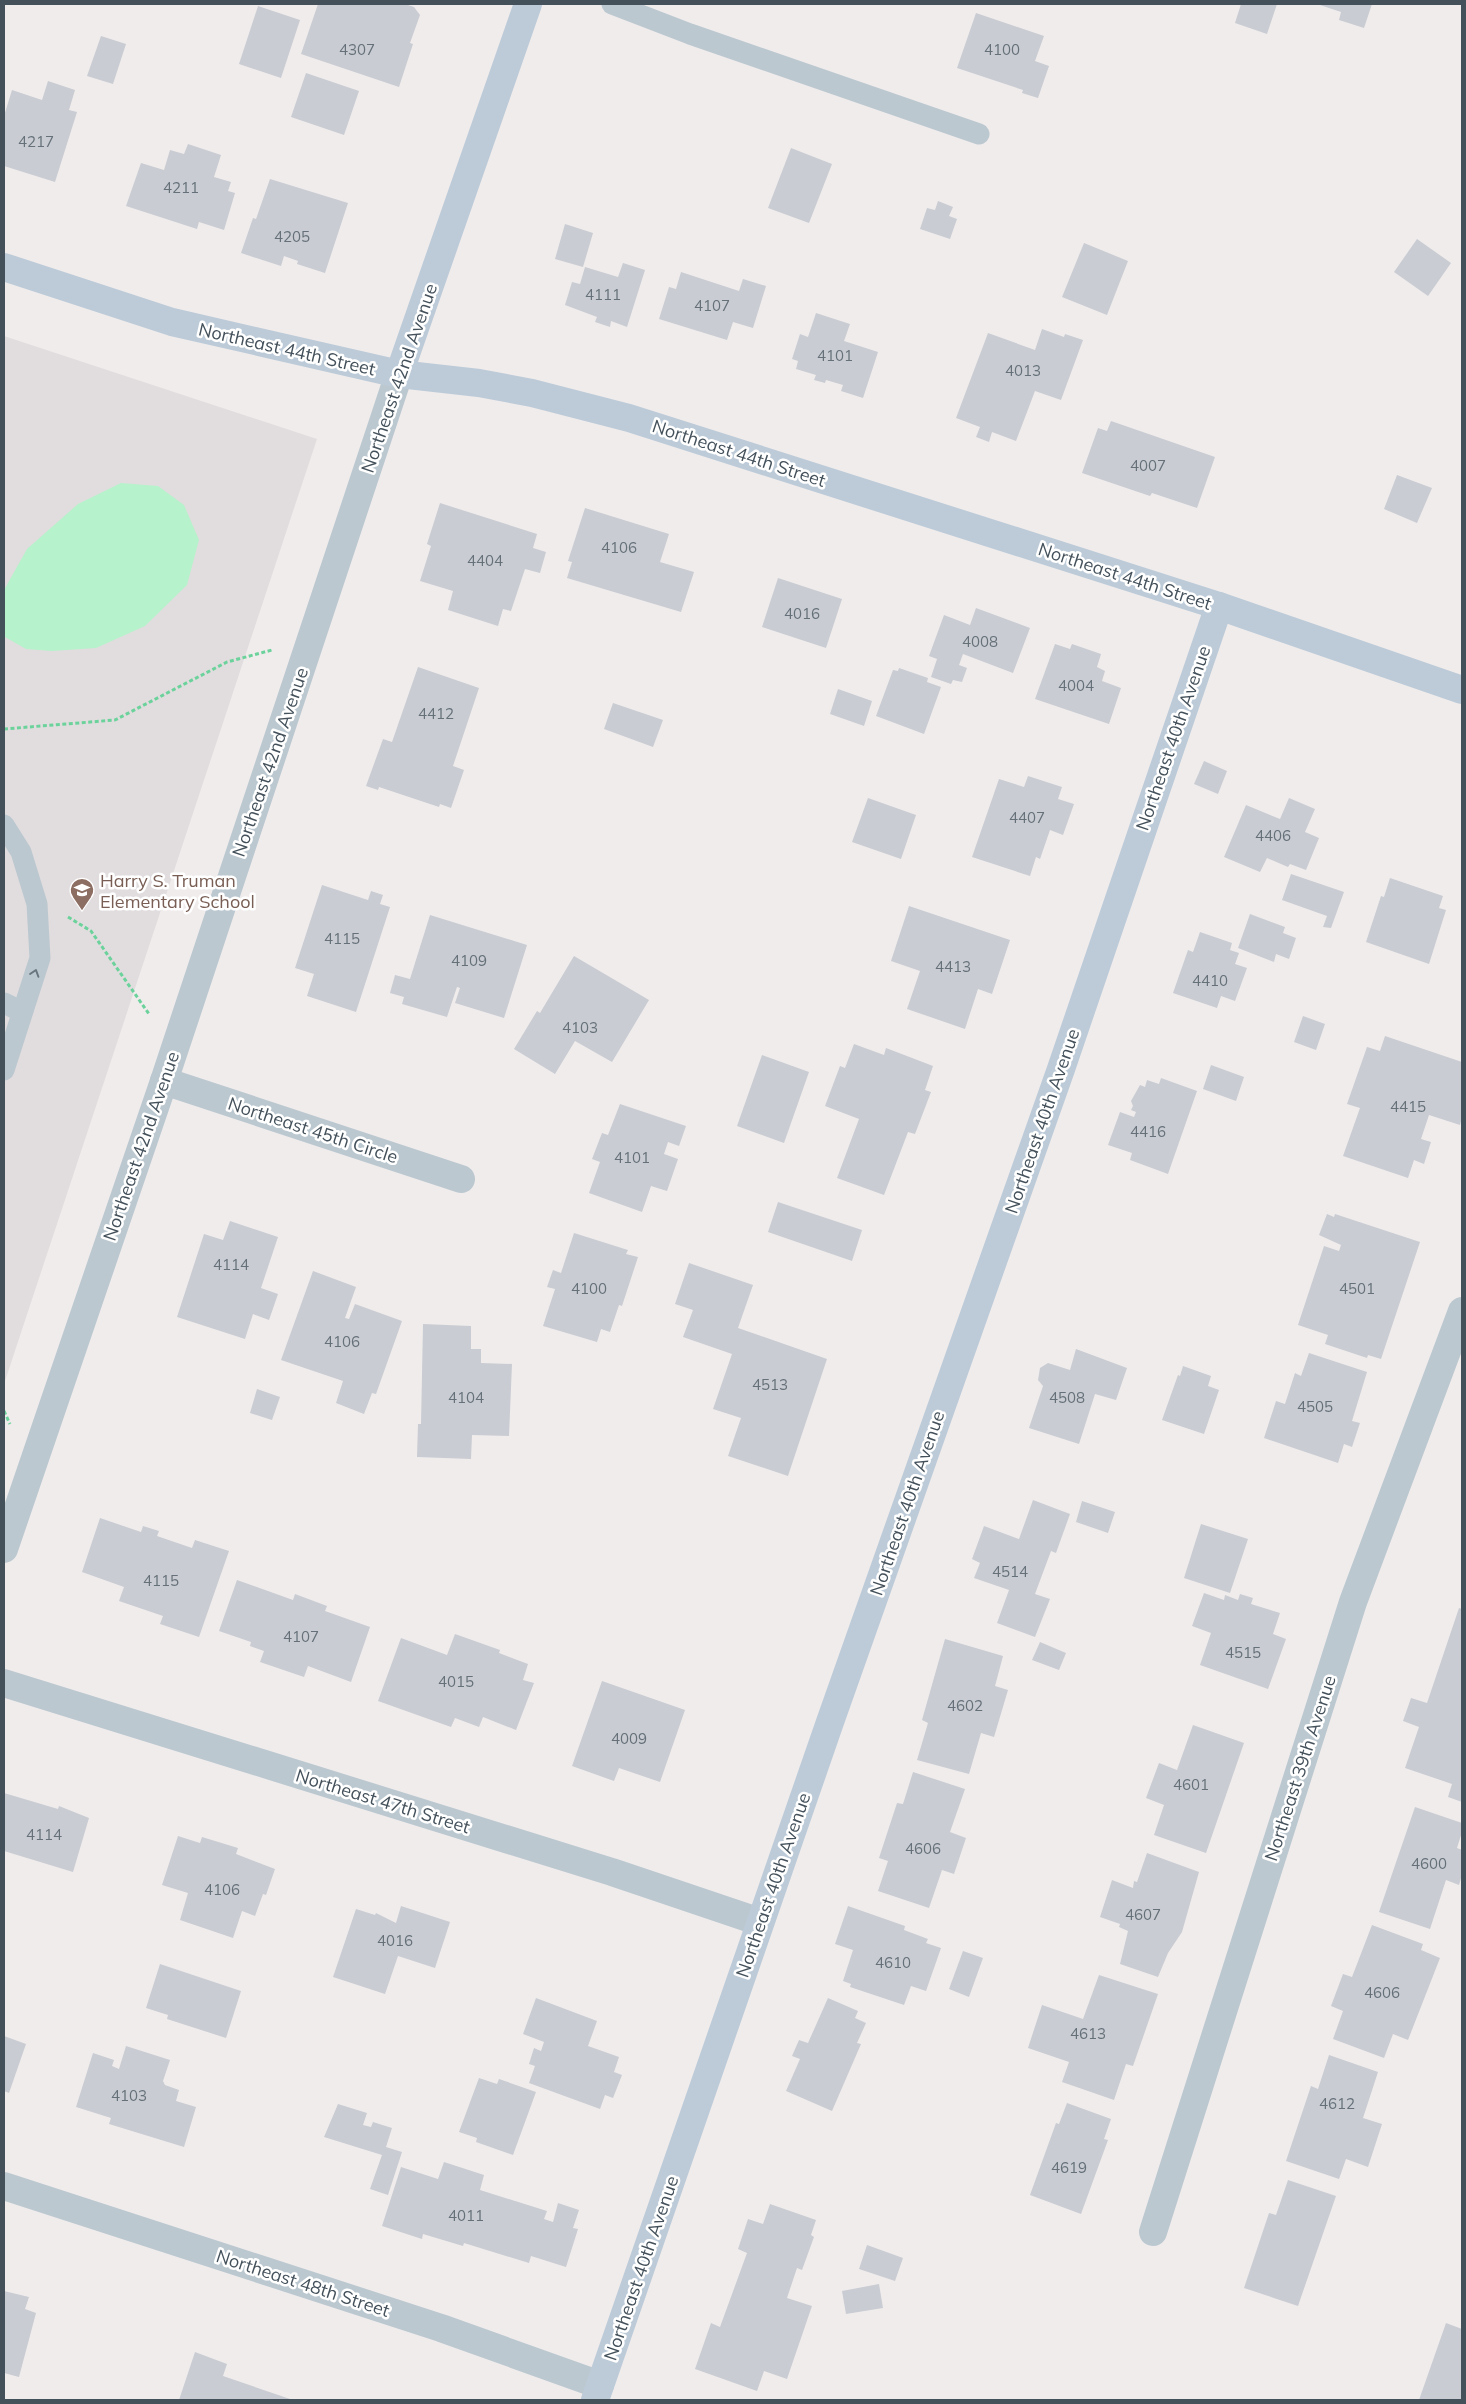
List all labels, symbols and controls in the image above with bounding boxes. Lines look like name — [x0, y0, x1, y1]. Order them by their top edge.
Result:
house number: 4307 — [339, 40, 375, 59]
house number: 4100 — [984, 40, 1020, 59]
house number: 4217 — [18, 132, 54, 151]
house number: 4211 — [163, 178, 199, 197]
house number: 4205 — [274, 227, 310, 246]
street label: Northeast 42nd Avenue — [356, 280, 442, 476]
house number: 4111 — [585, 285, 621, 304]
house number: 4107 — [694, 296, 730, 315]
street label: Northeast 44th Street — [196, 317, 378, 381]
house number: 4101 — [817, 346, 853, 365]
house number: 4013 — [1005, 361, 1041, 380]
street label: Northeast 44th Street — [649, 414, 829, 492]
house number: 4007 — [1130, 456, 1166, 475]
street label: Northeast 44th Street — [1035, 537, 1215, 615]
house number: 4106 — [601, 538, 637, 557]
house number: 4404 — [467, 551, 503, 570]
house number: 4016 — [784, 604, 820, 623]
house number: 4008 — [962, 632, 998, 651]
street label: Northeast 40th Avenue — [1131, 643, 1215, 833]
street label: Northeast 42nd Avenue — [227, 664, 313, 860]
house number: 4004 — [1058, 676, 1094, 695]
house number: 4412 — [418, 704, 454, 723]
house number: 4407 — [1009, 808, 1045, 827]
house number: 4406 — [1255, 826, 1291, 845]
place label: Harry S. Truman Elementary School — [100, 869, 255, 913]
school or university icon: Harry S. Truman Elementary School — [69, 877, 95, 911]
house number: 4115 — [324, 929, 360, 948]
house number: 4109 — [451, 951, 487, 970]
house number: 4413 — [935, 957, 971, 976]
one-way arrow — [29, 970, 39, 978]
house number: 4410 — [1192, 971, 1228, 990]
house number: 4103 — [562, 1018, 598, 1037]
street label: Northeast 40th Avenue — [1000, 1026, 1084, 1216]
street label: Northeast 42nd Avenue — [98, 1048, 184, 1244]
street label: Northeast 45th Circle — [225, 1092, 401, 1168]
house number: 4415 — [1390, 1097, 1426, 1116]
house number: 4416 — [1130, 1122, 1166, 1141]
house number: 4101 — [614, 1148, 650, 1167]
house number: 4114 — [213, 1255, 249, 1274]
house number: 4100 — [571, 1279, 607, 1298]
house number: 4501 — [1339, 1279, 1375, 1298]
house number: 4106 — [324, 1332, 360, 1351]
house number: 4513 — [752, 1375, 788, 1394]
house number: 4104 — [448, 1388, 484, 1407]
house number: 4508 — [1049, 1388, 1085, 1407]
house number: 4505 — [1297, 1397, 1333, 1416]
street label: Northeast 40th Avenue — [865, 1408, 949, 1598]
house number: 4514 — [992, 1562, 1028, 1581]
house number: 4115 — [143, 1571, 179, 1590]
house number: 4107 — [283, 1627, 319, 1646]
house number: 4515 — [1225, 1643, 1261, 1662]
house number: 4015 — [438, 1672, 474, 1691]
street label: Northeast 39th Avenue — [1259, 1672, 1341, 1864]
house number: 4602 — [947, 1696, 983, 1715]
house number: 4009 — [611, 1729, 647, 1748]
street label: Northeast 47th Street — [293, 1764, 473, 1838]
house number: 4601 — [1173, 1775, 1209, 1794]
street label: Northeast 40th Avenue — [731, 1790, 815, 1980]
house number: 4114 — [26, 1825, 62, 1844]
house number: 4606 — [905, 1839, 941, 1858]
house number: 4600 — [1411, 1854, 1447, 1873]
house number: 4106 — [204, 1880, 240, 1899]
house number: 4607 — [1125, 1905, 1161, 1924]
house number: 4016 — [377, 1931, 413, 1950]
house number: 4610 — [875, 1953, 911, 1972]
house number: 4606 — [1364, 1983, 1400, 2002]
house number: 4613 — [1070, 2024, 1106, 2043]
house number: 4103 — [111, 2086, 147, 2105]
house number: 4612 — [1319, 2094, 1355, 2113]
house number: 4619 — [1051, 2158, 1087, 2177]
street label: Northeast 40th Avenue — [599, 2173, 683, 2363]
house number: 4011 — [448, 2206, 484, 2225]
street label: Northeast 48th Street — [213, 2244, 393, 2322]

